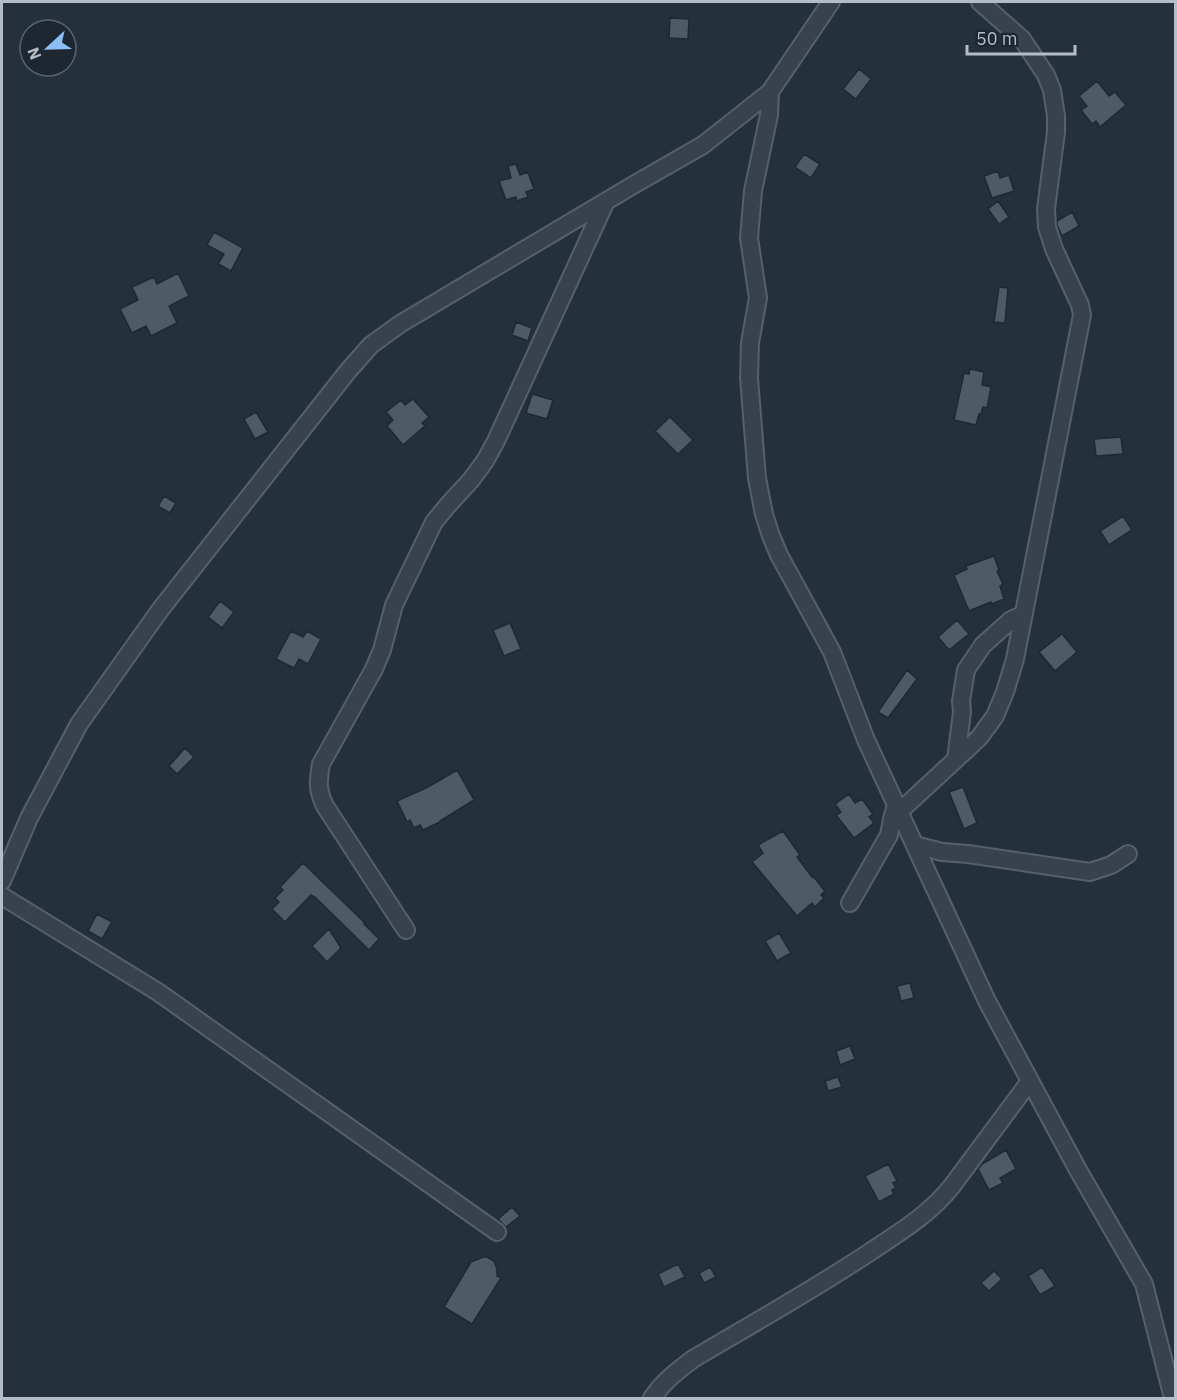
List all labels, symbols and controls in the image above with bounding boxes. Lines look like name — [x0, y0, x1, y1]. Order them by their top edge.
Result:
north arrow — [18, 18, 78, 78]
scale bar — [967, 18, 1075, 56]
text: 50 m — [976, 27, 1018, 50]
text: N — [23, 44, 46, 63]

